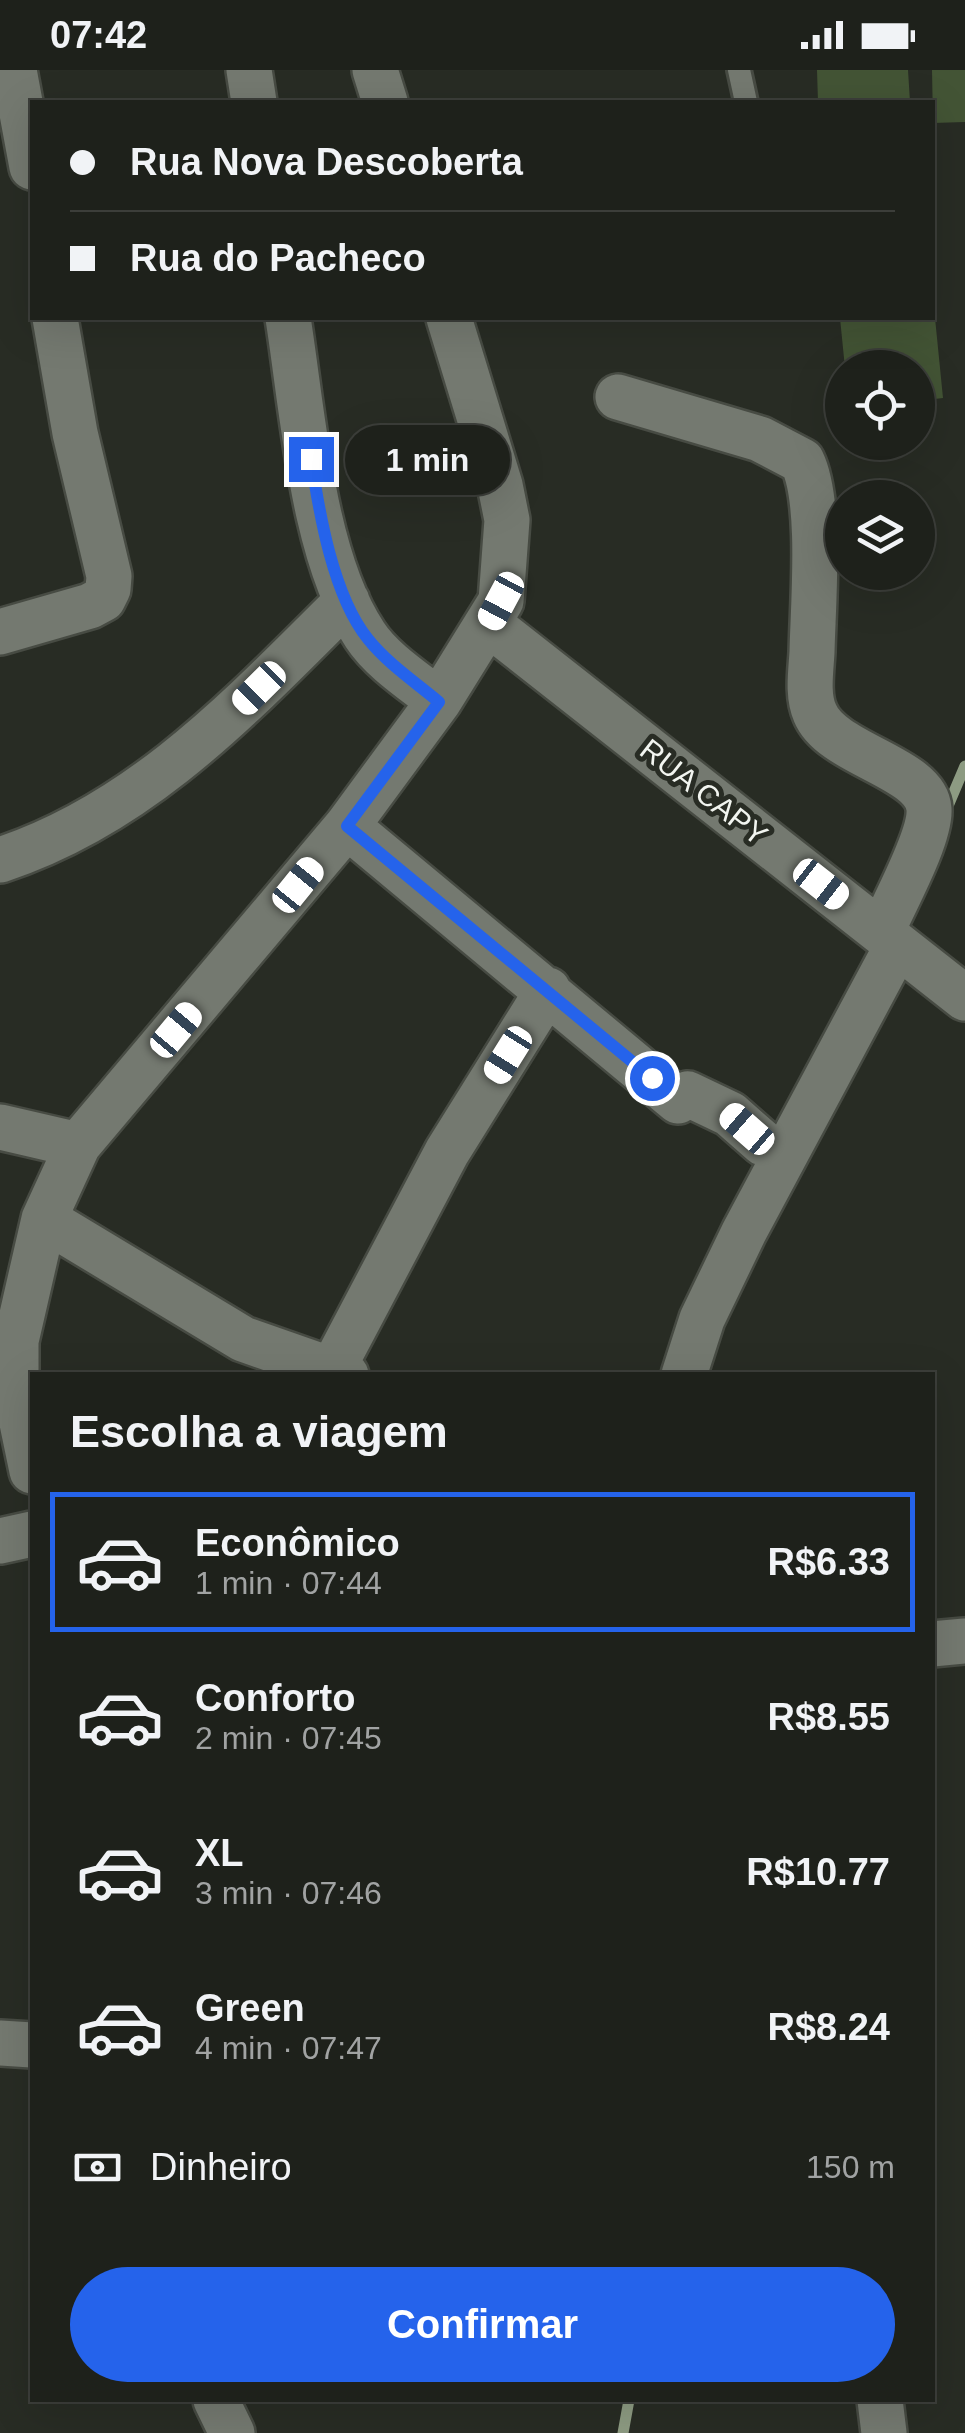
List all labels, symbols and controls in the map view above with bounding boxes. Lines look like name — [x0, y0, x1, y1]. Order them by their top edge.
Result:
text: 07:42 — [50, 14, 147, 56]
text: Rua Nova Descoberta — [130, 141, 523, 183]
text: Rua do Pacheco — [130, 237, 426, 279]
map controls — [825, 350, 935, 590]
button: locate — [825, 350, 935, 460]
callout: 1 min — [346, 424, 511, 494]
route end — [289, 437, 334, 482]
text: 1 min — [386, 442, 469, 478]
button: layers — [825, 480, 935, 590]
car — [474, 567, 528, 635]
car — [227, 656, 291, 720]
street label: RUA CAPY — [634, 732, 774, 852]
car — [267, 852, 329, 918]
car — [788, 854, 854, 914]
car — [145, 997, 207, 1063]
car — [479, 1022, 537, 1088]
route start — [630, 1056, 675, 1101]
car — [715, 1098, 779, 1160]
text: Escolha a viagem — [70, 1406, 448, 1457]
icon: car — [75, 1517, 165, 1607]
text: Econômico — [195, 1522, 400, 1564]
text: R$6.33 — [767, 1541, 890, 1583]
text: 1 min · 07:44 — [195, 1565, 382, 1601]
icon: car — [75, 1672, 165, 1762]
text: Conforto — [195, 1677, 355, 1719]
text: R$8.55 — [767, 1696, 890, 1738]
text: 2 min · 07:45 — [195, 1720, 382, 1756]
icon: car — [75, 1827, 165, 1917]
text: XL — [195, 1832, 244, 1874]
text: R$10.77 — [746, 1851, 890, 1893]
text: 3 min · 07:46 — [195, 1875, 382, 1911]
icon: car — [75, 1982, 165, 2072]
text: Green — [195, 1987, 305, 2029]
text: R$8.24 — [767, 2006, 890, 2048]
text: 4 min · 07:47 — [195, 2030, 382, 2066]
icon: cash — [70, 2140, 125, 2195]
text: Dinheiro — [150, 2146, 292, 2188]
text: 150 m — [806, 2149, 895, 2185]
button: Confirmar — [70, 2267, 895, 2382]

